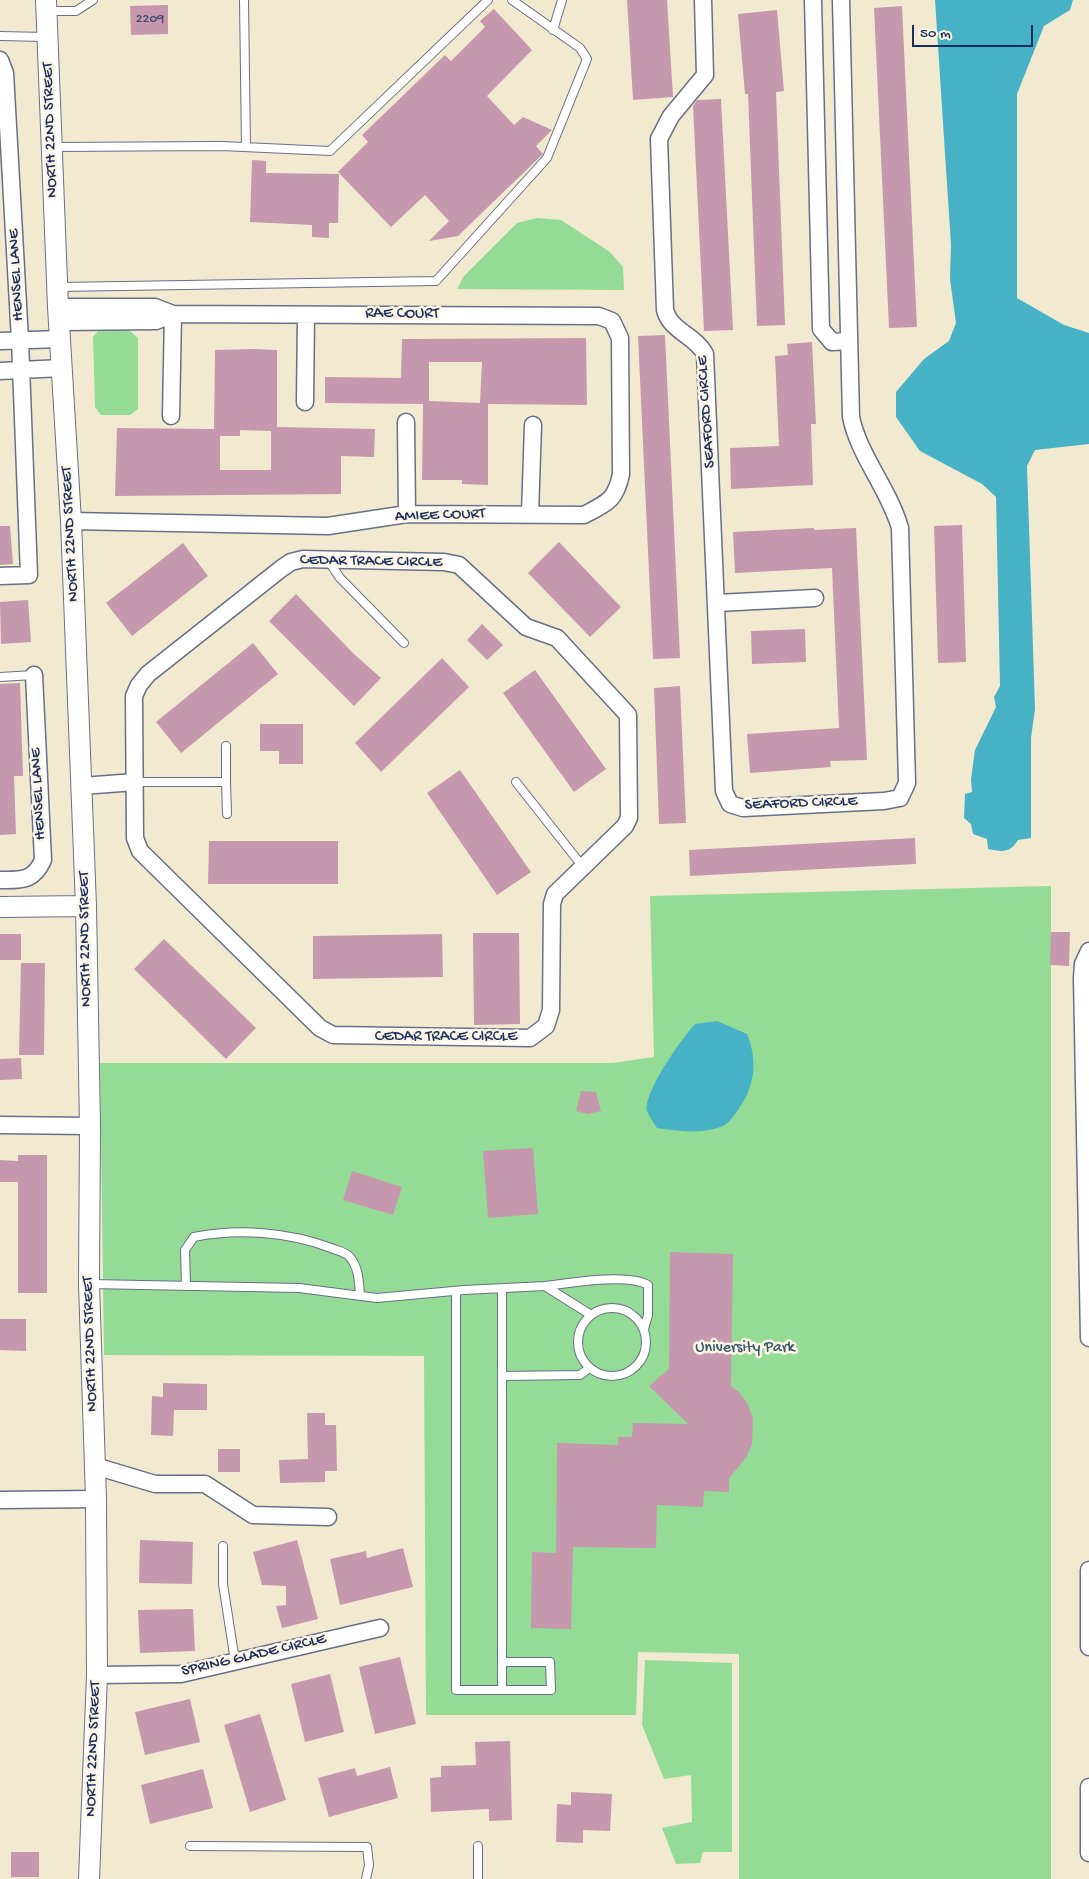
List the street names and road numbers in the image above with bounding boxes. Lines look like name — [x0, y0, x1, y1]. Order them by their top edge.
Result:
street label: NORTH 22ND STREET — [39, 62, 63, 198]
street label: HENSEL LANE — [5, 228, 29, 322]
street label: RAE COURT — [365, 305, 439, 325]
street label: SEAFORD CIRCLE — [693, 355, 721, 469]
street label: NORTH 22ND STREET — [58, 466, 84, 602]
street label: AMIEE COURT — [395, 505, 485, 527]
street label: CEDAR TRACE CIRCLE — [300, 551, 442, 573]
street label: HENSEL LANE — [27, 747, 51, 841]
street label: SEAFORD CIRCLE — [744, 792, 858, 816]
street label: NORTH 22ND STREET — [75, 871, 97, 1007]
street label: CEDAR TRACE CIRCLE — [375, 1028, 517, 1048]
street label: NORTH 22ND STREET — [79, 1276, 103, 1412]
street label: SPRING GLADE CIRCLE — [180, 1630, 328, 1682]
street label: NORTH 22ND STREET — [82, 1681, 106, 1817]

